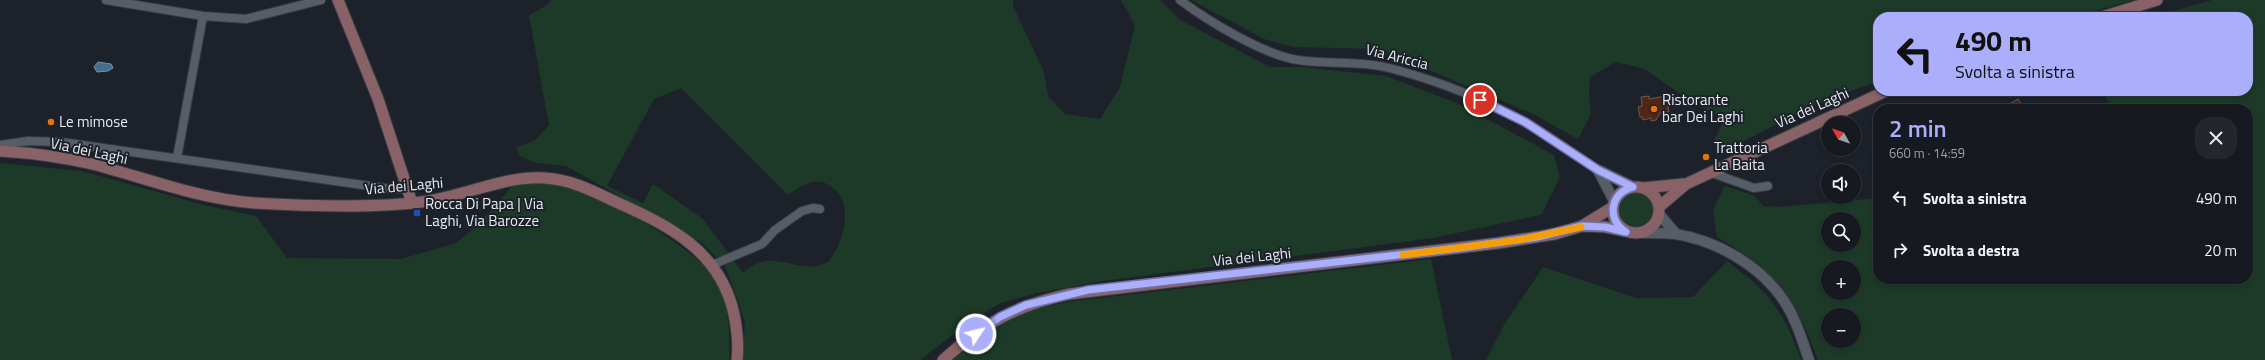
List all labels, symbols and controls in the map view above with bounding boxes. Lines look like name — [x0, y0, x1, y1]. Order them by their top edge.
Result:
text: 490 m — [1955, 19, 2032, 62]
icon: left — [1889, 28, 1941, 80]
street label: Via Ariccia — [1363, 38, 1431, 76]
text: Svolta a sinistra — [1955, 58, 2075, 85]
street label: Via dei Laghi — [1771, 81, 1852, 134]
pin — [1463, 83, 1497, 117]
place label: Ristorante bar Dei Laghi — [1662, 88, 1743, 128]
icon: arrive — [1469, 89, 1491, 111]
marker: Ristorante bar Dei Laghi — [1649, 104, 1659, 114]
place label: Le mimose — [59, 110, 128, 133]
text: 2 min — [1889, 110, 1947, 146]
north arrow — [1821, 116, 1861, 156]
map controls — [1821, 116, 1861, 348]
marker: Le mimose — [46, 117, 56, 127]
button: close — [2195, 117, 2237, 159]
street label: Via dei Laghi — [48, 131, 130, 170]
place label: Trattoria La Baita — [1714, 136, 1768, 176]
text: 660 m · 14:59 — [1889, 143, 1965, 163]
marker: Trattoria La Baita — [1701, 152, 1711, 162]
button: sound — [1821, 164, 1861, 204]
street label: Via dei Laghi — [364, 171, 444, 200]
icon: left — [1889, 187, 1911, 209]
text: Svolta a sinistra — [1923, 187, 2027, 210]
text: 490 m — [2196, 187, 2237, 210]
place label: Rocca Di Papa | Via Laghi, Via Barozze — [425, 192, 544, 232]
marker: Rocca Di Papa | Via Laghi, Via Barozze — [412, 208, 422, 218]
button: search — [1821, 212, 1861, 252]
icon: right — [1889, 239, 1911, 261]
text: Svolta a destra — [1923, 239, 2020, 262]
text: 20 m — [2204, 239, 2237, 262]
street label: Via dei Laghi — [1212, 241, 1292, 272]
button: + — [1821, 260, 1861, 300]
button: − — [1821, 308, 1861, 348]
position arrow — [955, 313, 997, 355]

